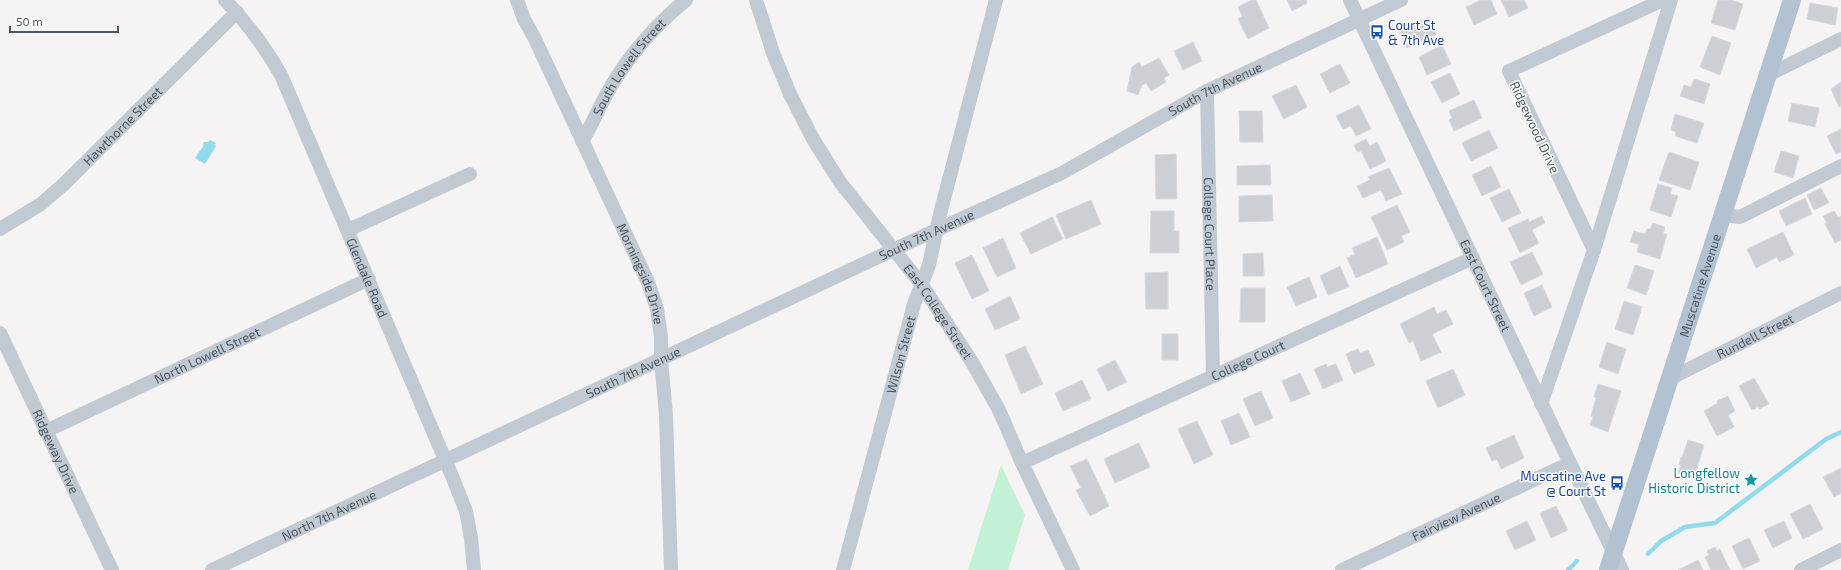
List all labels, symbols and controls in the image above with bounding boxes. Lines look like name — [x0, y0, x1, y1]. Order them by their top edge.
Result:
scale bar — [10, 8, 118, 34]
text: 50 m — [16, 14, 43, 28]
street label: South Lowell Street — [589, 15, 669, 118]
place label: Court St & 7th Ave — [1388, 17, 1444, 48]
bus stop icon: Court St & 7th Ave — [1369, 24, 1385, 40]
street label: South 7th Avenue — [1165, 58, 1264, 119]
street label: Ridgewood Drive — [1507, 79, 1563, 176]
street label: Hawthorne Street — [80, 83, 166, 169]
street label: College Court Place — [1201, 177, 1219, 291]
street label: South 7th Avenue — [876, 206, 976, 264]
street label: Morningside Drive — [614, 221, 667, 325]
street label: Muscatine Avenue — [1676, 232, 1724, 339]
street label: Glendale Road — [343, 235, 391, 320]
street label: East Court Street — [1457, 237, 1514, 334]
street label: East College Street — [900, 261, 976, 362]
street label: Rundell Street — [1714, 310, 1796, 362]
street label: Wilson Street — [882, 314, 919, 395]
street label: North Lowell Street — [151, 323, 263, 387]
street label: College Court — [1208, 337, 1287, 384]
street label: South 7th Avenue — [583, 343, 683, 401]
street label: Ridgeway Drive — [29, 407, 83, 496]
place label: Longfellow Historic District — [1648, 465, 1740, 496]
place label: Muscatine Ave @ Court St — [1520, 468, 1606, 499]
place icon: Longfellow Historic District — [1743, 472, 1759, 488]
bus stop icon: Muscatine Ave @ Court St — [1609, 475, 1625, 491]
street label: North 7th Avenue — [279, 486, 379, 544]
street label: Fairview Avenue — [1409, 489, 1503, 544]

